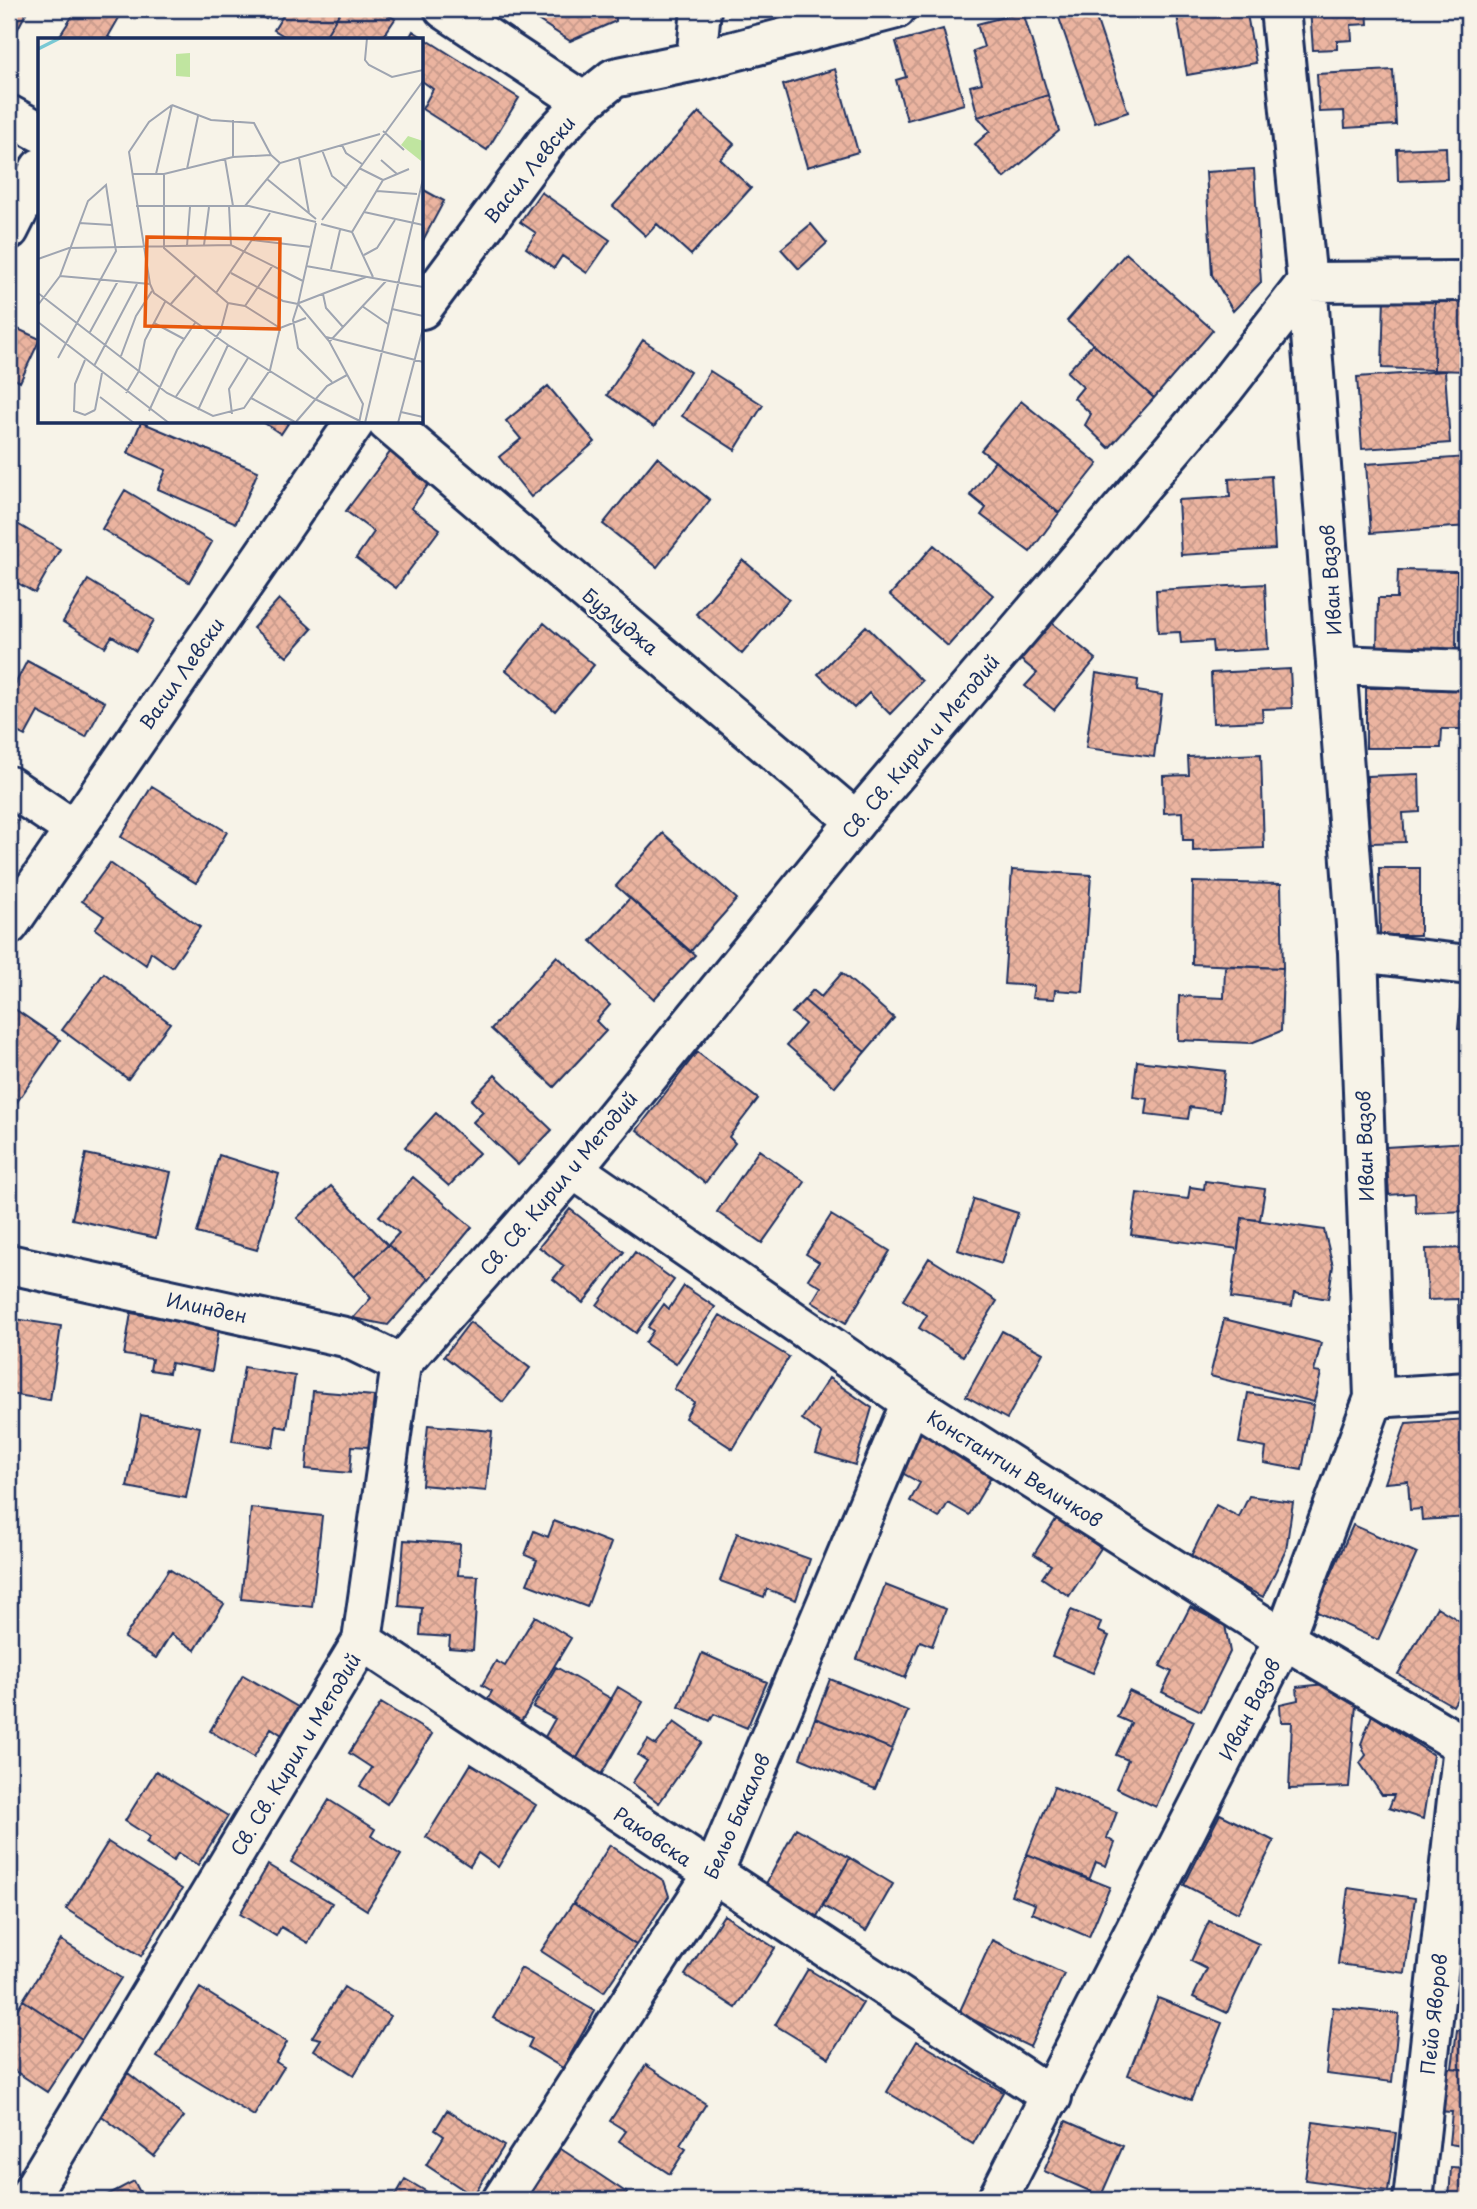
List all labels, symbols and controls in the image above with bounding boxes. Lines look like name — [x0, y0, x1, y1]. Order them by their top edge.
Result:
inset map — [38, 38, 424, 424]
street label: Васил Левски — [477, 109, 581, 229]
street label: Иван Вазов — [1312, 524, 1348, 636]
street label: Бузлуджа — [577, 581, 665, 661]
street label: Васил Левски — [132, 611, 230, 735]
street label: Св. Св. Кирил и Методий — [835, 648, 1005, 844]
street label: Св. Св. Кирил и Методий — [473, 1085, 643, 1281]
street label: Иван Вазов — [1348, 1090, 1380, 1202]
street label: Илинден — [164, 1285, 250, 1329]
street label: Константин Величков — [922, 1403, 1108, 1533]
street label: Св. Св. Кирил и Методий — [223, 1647, 367, 1861]
street label: Иван Вазов — [1211, 1653, 1287, 1765]
street label: Бельо Бакалов — [696, 1749, 776, 1883]
street label: Раковска — [608, 1799, 698, 1873]
street label: Пейо Яворов — [1413, 1952, 1453, 2076]

